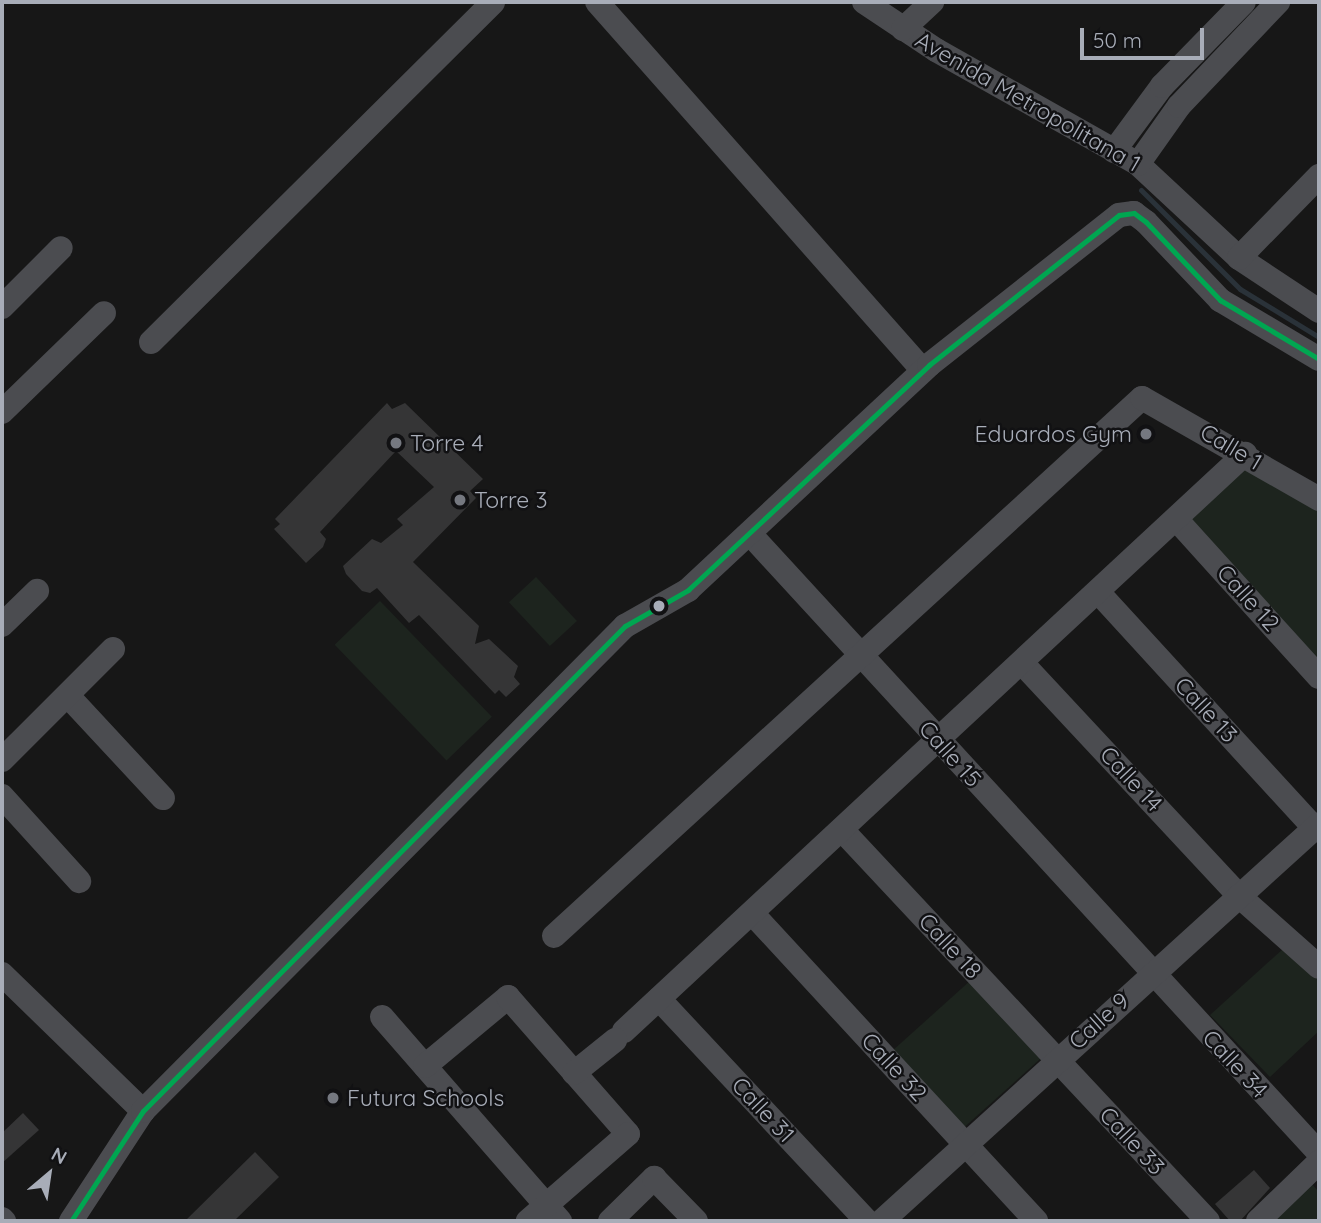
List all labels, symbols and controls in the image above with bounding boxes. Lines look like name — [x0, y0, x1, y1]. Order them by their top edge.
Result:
scale bar — [1083, 14, 1207, 58]
street label: Avenida Metropolitana 1 — [910, 26, 1146, 178]
text: 50 m — [1093, 27, 1142, 53]
street label: Calle 1 — [1195, 418, 1267, 476]
place label: Eduardos Gym — [974, 420, 1132, 448]
marker: Eduardos Gym — [1138, 426, 1154, 442]
place label: Torre 4 — [410, 429, 484, 457]
marker: Torre 4 — [388, 435, 404, 451]
place label: Torre 3 — [474, 486, 548, 514]
marker: Torre 3 — [452, 492, 468, 508]
street label: Calle 12 — [1211, 559, 1285, 637]
unlabelled marker — [652, 599, 666, 613]
street label: Calle 13 — [1169, 672, 1243, 748]
street label: Calle 15 — [913, 715, 987, 793]
street label: Calle 14 — [1094, 741, 1168, 817]
street label: Calle 18 — [913, 908, 987, 984]
street label: Calle 9 — [1063, 987, 1135, 1055]
street label: Calle 34 — [1197, 1024, 1273, 1104]
street label: Calle 32 — [855, 1027, 933, 1107]
street label: Calle 31 — [726, 1072, 800, 1148]
place label: Futura Schools — [347, 1084, 504, 1112]
marker: Futura Schools — [325, 1090, 341, 1106]
street label: Calle 33 — [1094, 1101, 1170, 1181]
north arrow — [14, 1139, 84, 1209]
text: N — [47, 1142, 71, 1170]

